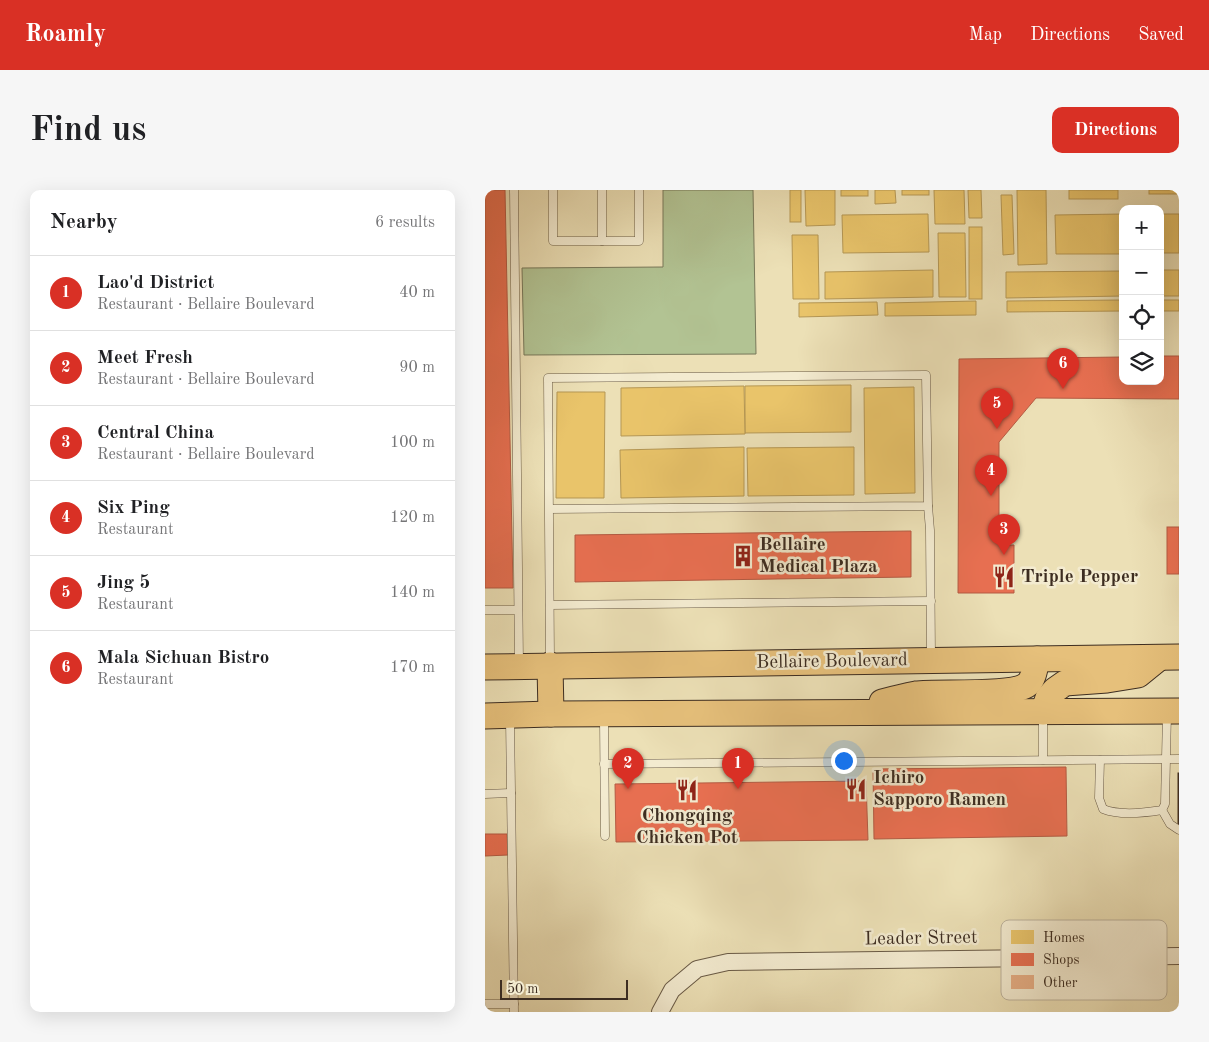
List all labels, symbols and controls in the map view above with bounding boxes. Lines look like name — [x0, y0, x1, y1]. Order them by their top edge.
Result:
text: Roamly — [25, 23, 106, 47]
text: Map — [969, 26, 1002, 44]
text: Directions — [1030, 26, 1110, 44]
text: Saved — [1138, 26, 1184, 44]
button: Directions — [1052, 107, 1179, 153]
text: Find us — [30, 113, 146, 148]
map controls — [1119, 205, 1164, 385]
button: + — [1119, 205, 1164, 250]
text: Nearby — [50, 212, 118, 233]
text: 6 results — [375, 215, 435, 231]
button: − — [1119, 250, 1164, 295]
text: Lao'd District — [97, 274, 214, 293]
text: 1 — [61, 285, 71, 301]
text: 40 m — [399, 285, 435, 301]
button: locate — [1119, 295, 1164, 340]
text: Restaurant · Bellaire Boulevard — [97, 297, 315, 313]
button: layers — [1119, 340, 1164, 385]
pin: 6 — [1047, 348, 1079, 389]
text: Meet Fresh — [97, 349, 193, 368]
text: 2 — [61, 360, 71, 376]
text: 90 m — [399, 360, 435, 376]
text: Restaurant · Bellaire Boulevard — [97, 372, 315, 388]
pin: 5 — [981, 388, 1013, 429]
text: Central China — [97, 424, 214, 443]
text: 3 — [61, 435, 71, 451]
text: 100 m — [390, 435, 435, 451]
text: Restaurant · Bellaire Boulevard — [97, 447, 315, 463]
pin: 4 — [975, 455, 1007, 496]
text: Six Ping — [97, 499, 170, 518]
text: 4 — [61, 510, 71, 526]
text: 120 m — [390, 510, 435, 526]
pin: 3 — [988, 514, 1020, 555]
text: Restaurant — [97, 522, 174, 538]
place label: Bellaire Medical Plaza — [759, 536, 878, 577]
building icon: Bellaire Medical Plaza — [730, 543, 756, 569]
restaurant icon: Triple Pepper — [991, 564, 1017, 590]
place label: Triple Pepper — [1021, 568, 1138, 587]
text: Jing 5 — [97, 574, 150, 593]
text: 5 — [61, 585, 71, 601]
text: 140 m — [390, 585, 435, 601]
text: Restaurant — [97, 597, 174, 613]
text: Mala Sichuan Bistro — [97, 649, 269, 668]
street label: Bellaire Boulevard — [756, 651, 908, 673]
text: 6 — [61, 660, 71, 676]
text: 170 m — [390, 660, 435, 676]
text: Restaurant — [97, 672, 174, 688]
pin: 2 — [612, 748, 644, 789]
pin: 1 — [722, 748, 754, 789]
your location — [831, 748, 857, 774]
place label: Ichiro Sapporo Ramen — [873, 769, 1006, 810]
restaurant icon: Ichiro Sapporo Ramen — [843, 776, 869, 802]
restaurant icon: Chongqing Chicken Pot — [674, 777, 700, 803]
place label: Chongqing Chicken Pot — [636, 807, 738, 848]
legend — [1001, 920, 1167, 1000]
street label: Leader Street — [864, 929, 978, 949]
text: Homes — [1043, 931, 1085, 945]
text: Shops — [1043, 953, 1080, 967]
text: Other — [1043, 976, 1078, 990]
scale bar — [500, 977, 627, 1000]
text: 50 m — [507, 982, 538, 996]

